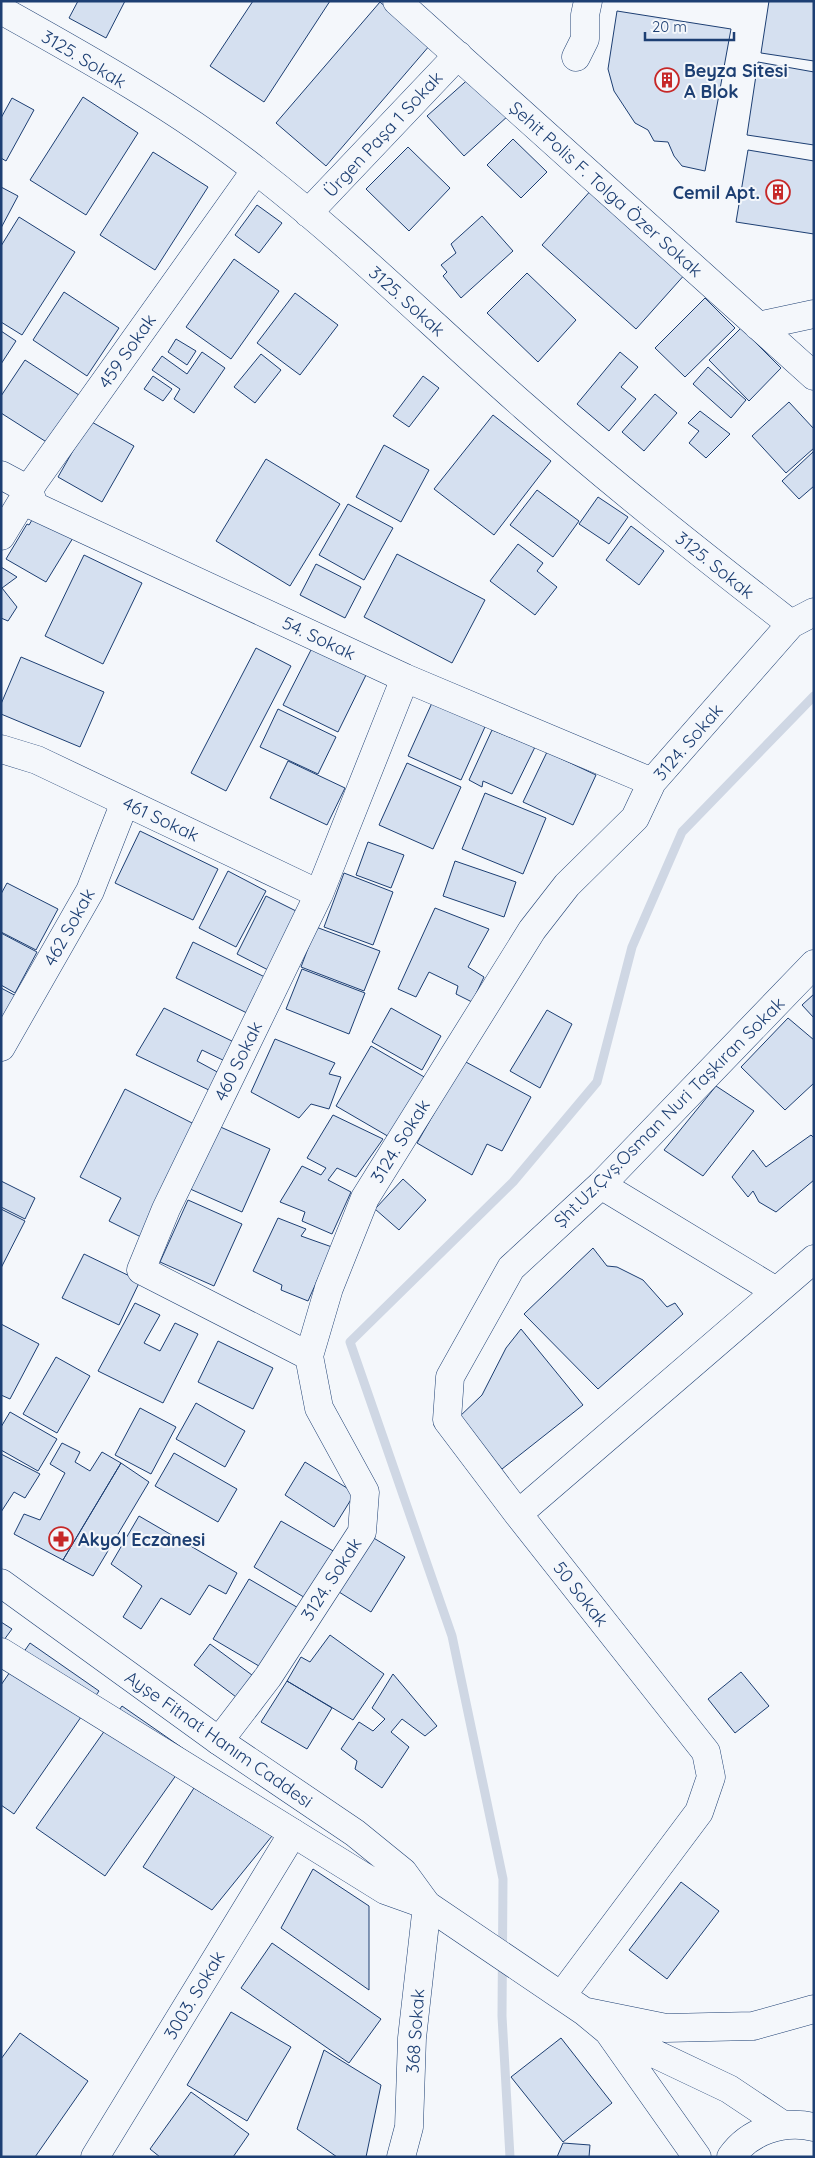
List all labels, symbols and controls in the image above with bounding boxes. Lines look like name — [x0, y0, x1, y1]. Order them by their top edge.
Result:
scale bar — [645, 10, 734, 42]
text: 20 m — [652, 17, 687, 36]
street label: 3125. Sokak — [37, 25, 131, 93]
place label: Beyza Sitesi A Blok — [684, 59, 788, 103]
street label: Ürgen Paşa 1 Sokak — [319, 66, 447, 202]
building icon: Beyza Sitesi A Blok — [654, 67, 680, 93]
street label: Şehit Polis F. Tolga Özer Sokak — [505, 96, 707, 282]
building icon: Cemil Apt. — [765, 179, 791, 205]
place label: Cemil Apt. — [673, 181, 760, 204]
street label: 3125. Sokak — [364, 261, 450, 341]
street label: 459 Sokak — [93, 309, 161, 393]
street label: 3125. Sokak — [671, 526, 759, 604]
street label: 54. Sokak — [279, 611, 359, 665]
street label: 3124. Sokak — [648, 699, 728, 785]
street label: 461 Sokak — [119, 791, 203, 847]
street label: 462 Sokak — [38, 884, 100, 970]
street label: Şht.Uz.Çvş.Osman Nuri Taşkıran Sokak — [549, 992, 789, 1232]
street label: 460 Sokak — [209, 1017, 267, 1105]
street label: 3124. Sokak — [365, 1095, 435, 1187]
pharmacy icon: Akyol Eczanesi — [48, 1526, 74, 1552]
place label: Akyol Eczanesi — [78, 1528, 205, 1551]
street label: 3124. Sokak — [296, 1533, 366, 1625]
street label: 50 Sokak — [548, 1557, 614, 1631]
street label: Ayşe Fitnat Hanım Caddesi — [121, 1665, 317, 1813]
street label: 3003. Sokak — [159, 1946, 229, 2044]
street label: 368 Sokak — [401, 1988, 429, 2074]

